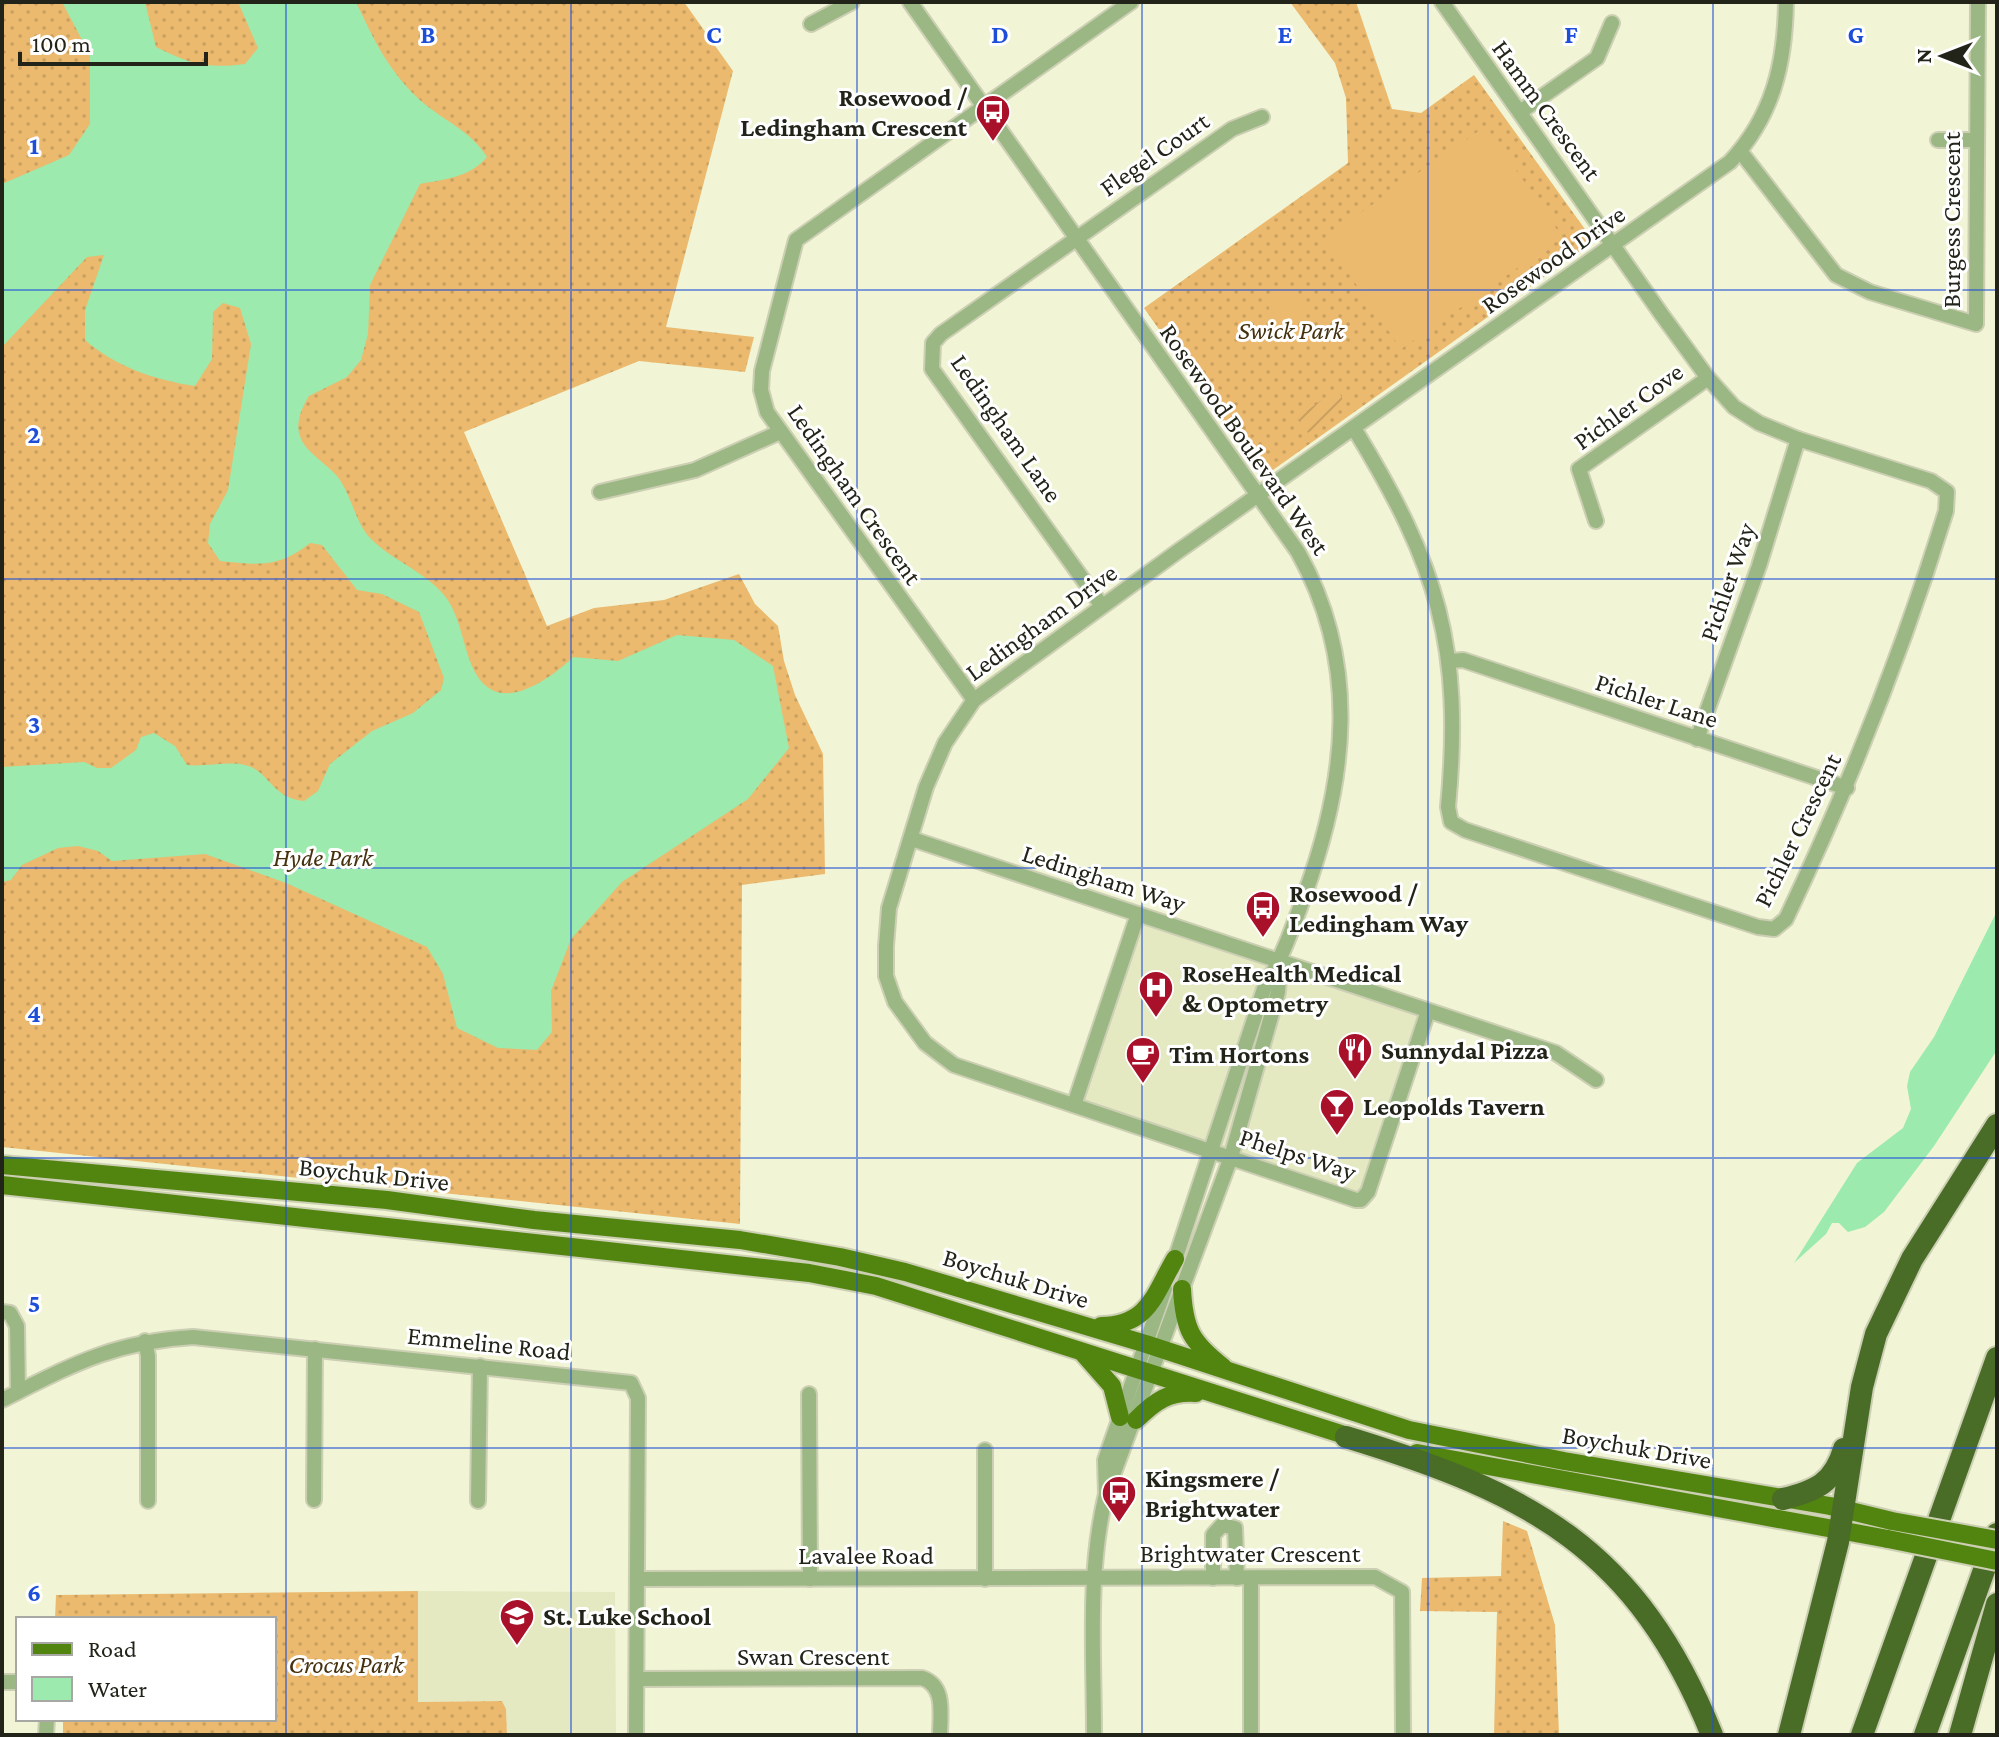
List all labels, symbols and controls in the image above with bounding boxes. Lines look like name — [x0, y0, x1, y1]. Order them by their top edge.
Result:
scale bar — [20, 16, 206, 66]
north arrow — [1903, 16, 1983, 96]
text: B — [420, 20, 436, 49]
text: C — [706, 20, 722, 49]
text: D — [991, 20, 1009, 49]
text: E — [1278, 20, 1293, 49]
text: F — [1564, 20, 1578, 49]
text: G — [1848, 20, 1864, 49]
text: 100 m — [32, 30, 91, 57]
street label: Hamm Crescent — [1486, 35, 1607, 186]
text: N — [1911, 49, 1936, 64]
place label: Rosewood / Ledingham Crescent — [740, 83, 968, 142]
bus stop icon: Rosewood / Ledingham Crescent — [974, 93, 1012, 143]
street label: Flegel Court — [1094, 106, 1215, 203]
text: 1 — [29, 131, 39, 160]
street label: Burgess Crescent — [1937, 131, 1966, 308]
street label: Rosewood Drive — [1476, 199, 1631, 320]
park label: Swick Park — [1238, 316, 1346, 345]
street label: Rosewood Boulevard West — [1154, 318, 1336, 561]
street label: Ledingham Lane — [945, 349, 1068, 508]
street label: Pichler Cove — [1568, 357, 1689, 456]
street label: Ledingham Crescent — [781, 399, 928, 590]
text: 2 — [27, 420, 41, 449]
street label: Pichler Way — [1694, 518, 1762, 645]
street label: Ledingham Drive — [960, 558, 1123, 687]
street label: Pichler Lane — [1592, 667, 1722, 734]
text: 3 — [28, 710, 40, 739]
street label: Pichler Crescent — [1748, 748, 1847, 912]
street label: Ledingham Way — [1019, 838, 1190, 919]
park label: Hyde Park — [273, 843, 375, 872]
place label: Rosewood / Ledingham Way — [1289, 879, 1469, 938]
bus stop icon: Rosewood / Ledingham Way — [1244, 889, 1282, 939]
place label: RoseHealth Medical & Optometry — [1182, 959, 1402, 1018]
hospital icon: RoseHealth Medical & Optometry — [1137, 969, 1175, 1019]
text: 4 — [27, 999, 41, 1028]
restaurant icon: Sunnydal Pizza — [1336, 1031, 1374, 1081]
cafe icon: Tim Hortons — [1124, 1035, 1162, 1085]
place label: Sunnydal Pizza — [1381, 1036, 1549, 1065]
place label: Tim Hortons — [1169, 1040, 1309, 1069]
bar icon: Leopolds Tavern — [1318, 1087, 1356, 1137]
place label: Leopolds Tavern — [1363, 1092, 1545, 1121]
street label: Phelps Way — [1236, 1122, 1361, 1187]
street label: Boychuk Drive — [297, 1152, 451, 1197]
street label: Boychuk Drive — [939, 1243, 1092, 1314]
text: 5 — [28, 1289, 40, 1318]
street label: Emmeline Road — [406, 1321, 572, 1367]
street label: Boychuk Drive — [1560, 1420, 1714, 1475]
place label: Kingsmere / Brightwater — [1145, 1464, 1281, 1523]
bus stop icon: Kingsmere / Brightwater — [1100, 1474, 1138, 1524]
street label: Brightwater Crescent — [1140, 1539, 1361, 1568]
street label: Lavalee Road — [798, 1541, 934, 1570]
text: 6 — [27, 1578, 41, 1607]
school or university icon: St. Luke School — [498, 1597, 536, 1647]
place label: St. Luke School — [543, 1602, 711, 1631]
legend — [16, 1617, 276, 1721]
text: Road — [88, 1635, 137, 1662]
street label: Swan Crescent — [737, 1642, 889, 1671]
park label: Crocus Park — [288, 1650, 405, 1679]
text: Water — [88, 1675, 147, 1702]

